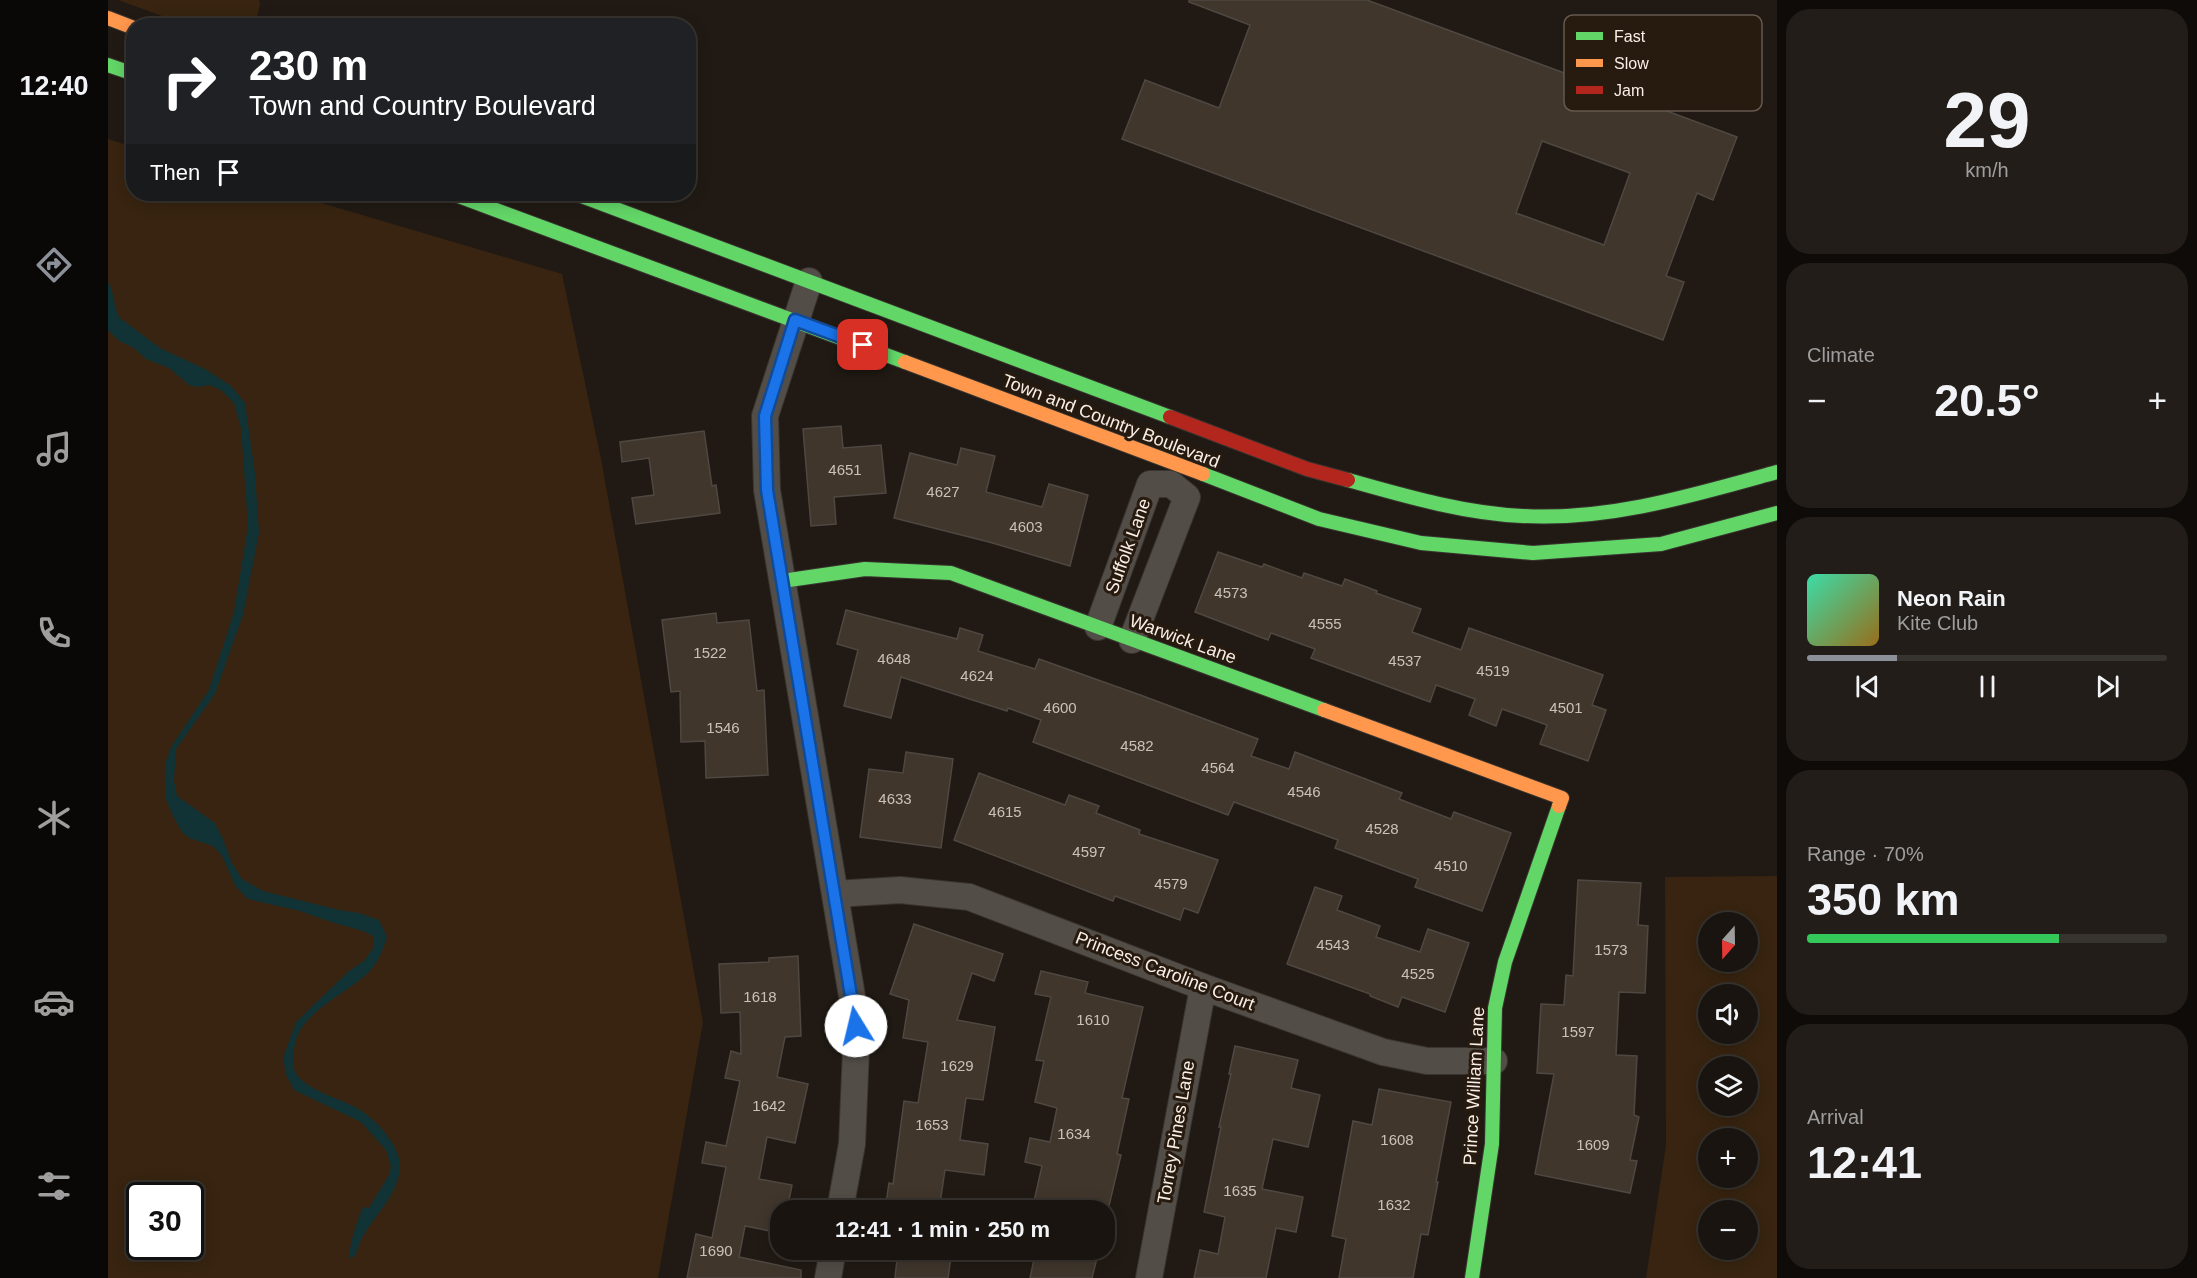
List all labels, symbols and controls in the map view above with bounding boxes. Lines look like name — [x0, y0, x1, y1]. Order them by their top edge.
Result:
legend — [1564, 15, 1762, 111]
text: Fast — [1614, 28, 1646, 45]
icon: right — [150, 42, 228, 120]
text: 230 m — [249, 42, 368, 89]
text: Slow — [1614, 55, 1649, 72]
text: 12:40 — [19, 71, 89, 101]
text: 29 — [1944, 76, 2030, 164]
text: Jam — [1614, 82, 1644, 99]
text: Town and Country Boulevard — [249, 91, 596, 121]
icon: arrive — [212, 156, 245, 189]
text: km/h — [1965, 159, 2009, 181]
text: Then — [150, 160, 200, 185]
icon: directions — [33, 244, 75, 286]
pin — [837, 319, 888, 370]
icon: arrive — [846, 328, 879, 361]
text: Climate — [1807, 344, 1875, 366]
street label: Town and Country Boulevard — [1000, 370, 1222, 472]
text: 20.5° — [1934, 375, 2040, 426]
text: − — [1807, 382, 1826, 419]
text: + — [2148, 382, 2167, 419]
icon: music — [33, 428, 75, 470]
house number: 4651 — [828, 461, 862, 478]
house number: 4627 — [926, 483, 960, 500]
street label: Suffolk Lane — [1102, 496, 1154, 596]
house number: 4603 — [1009, 518, 1043, 535]
house number: 4573 — [1214, 584, 1248, 601]
text: Neon Rain — [1897, 586, 2006, 611]
street label: Warwick Lane — [1127, 610, 1239, 668]
icon: phone — [33, 612, 75, 654]
text: Kite Club — [1897, 612, 1978, 634]
house number: 4555 — [1308, 615, 1342, 632]
house number: 1522 — [693, 644, 727, 661]
house number: 4648 — [877, 650, 911, 667]
house number: 4537 — [1388, 652, 1422, 669]
house number: 4519 — [1476, 662, 1510, 679]
house number: 4624 — [960, 667, 994, 684]
icon: previous — [1851, 670, 1884, 703]
icon: pause — [1971, 670, 2004, 703]
icon: next — [2091, 670, 2124, 703]
house number: 4600 — [1043, 699, 1077, 716]
house number: 4501 — [1549, 699, 1583, 716]
house number: 1546 — [706, 719, 740, 736]
house number: 4582 — [1120, 737, 1154, 754]
house number: 4564 — [1201, 759, 1235, 776]
house number: 4546 — [1287, 783, 1321, 800]
house number: 4633 — [878, 790, 912, 807]
icon: climate — [33, 797, 75, 839]
house number: 4615 — [988, 803, 1022, 820]
house number: 4528 — [1365, 820, 1399, 837]
house number: 4597 — [1072, 843, 1106, 860]
text: Range · 70% — [1807, 843, 1924, 865]
house number: 4510 — [1434, 857, 1468, 874]
text: 350 km — [1807, 874, 1960, 925]
house number: 4579 — [1154, 875, 1188, 892]
north arrow — [1698, 912, 1758, 972]
map controls — [1698, 912, 1758, 1260]
street label: Princess Caroline Court — [1073, 928, 1257, 1014]
house number: 4543 — [1316, 936, 1350, 953]
house number: 1573 — [1594, 941, 1628, 958]
house number: 4525 — [1401, 965, 1435, 982]
icon: car — [33, 981, 75, 1023]
button: sound — [1698, 984, 1758, 1044]
house number: 1618 — [743, 988, 777, 1005]
position arrow — [824, 994, 888, 1058]
street label: Prince William Lane — [1460, 1006, 1488, 1166]
house number: 1610 — [1076, 1011, 1110, 1028]
house number: 1597 — [1561, 1023, 1595, 1040]
button: layers — [1698, 1056, 1758, 1116]
house number: 1629 — [940, 1057, 974, 1074]
street label: Torrey Pines Lane — [1154, 1059, 1198, 1205]
house number: 1642 — [752, 1097, 786, 1114]
text: Arrival — [1807, 1106, 1864, 1128]
house number: 1653 — [915, 1116, 949, 1133]
house number: 1634 — [1057, 1125, 1091, 1142]
button: + — [1698, 1128, 1758, 1188]
house number: 1608 — [1380, 1131, 1414, 1148]
house number: 1609 — [1576, 1136, 1610, 1153]
text: 12:41 — [1807, 1137, 1922, 1188]
icon: filters — [33, 1165, 75, 1207]
speed limit sign: 30 — [126, 1182, 204, 1260]
house number: 1635 — [1223, 1182, 1257, 1199]
house number: 1632 — [1377, 1196, 1411, 1213]
button: − — [1698, 1200, 1758, 1260]
text: 12:41 · 1 min · 250 m — [835, 1217, 1050, 1242]
house number: 1690 — [699, 1242, 733, 1259]

